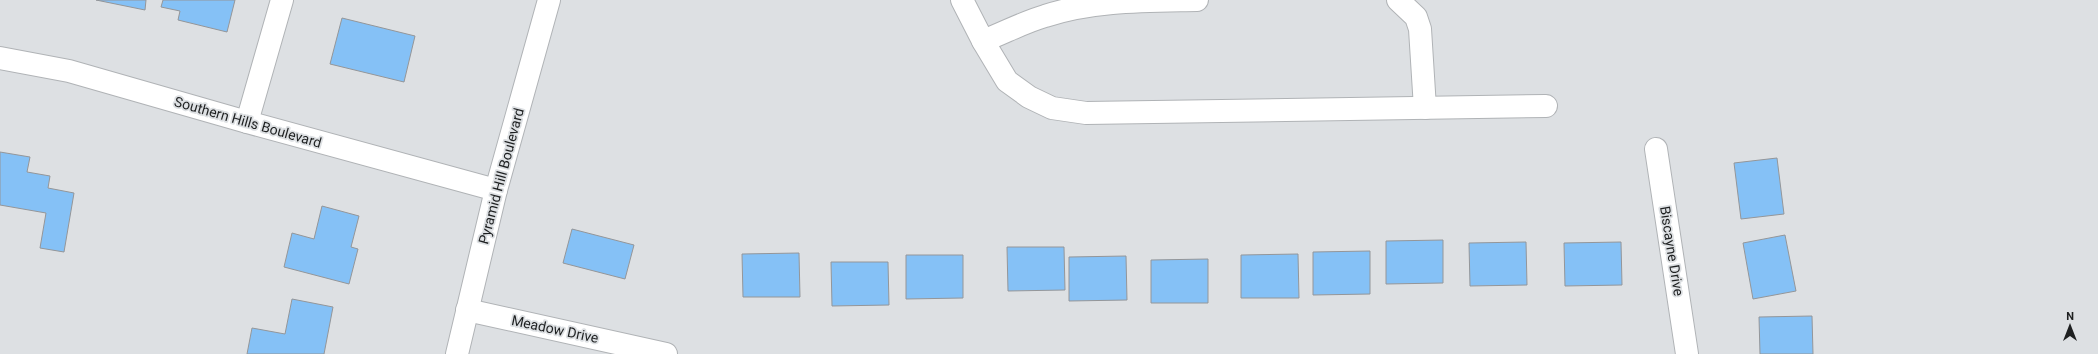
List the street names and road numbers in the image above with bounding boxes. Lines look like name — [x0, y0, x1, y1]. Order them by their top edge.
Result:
street label: Southern Hills Boulevard — [172, 93, 324, 151]
street label: Pyramid Hill Boulevard — [475, 106, 527, 246]
street label: Biscayne Drive — [1657, 205, 1687, 297]
street label: Meadow Drive — [510, 312, 600, 346]

